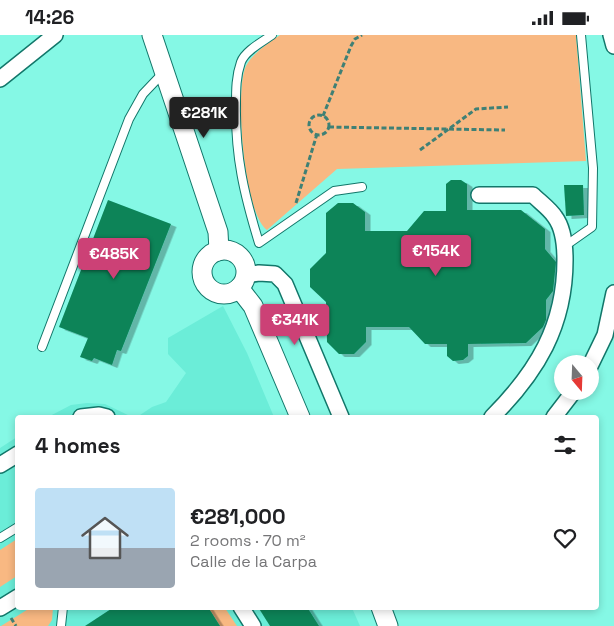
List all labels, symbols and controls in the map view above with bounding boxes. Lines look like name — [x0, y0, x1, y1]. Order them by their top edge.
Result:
text: 14:26 — [25, 5, 74, 30]
pin: €281K — [169, 97, 239, 139]
text: €281K — [180, 102, 228, 123]
pin: €154K — [401, 235, 471, 277]
pin: €485K — [79, 237, 149, 280]
text: €154K — [412, 240, 460, 261]
text: €485K — [89, 243, 139, 264]
pin: €341K — [260, 303, 330, 346]
text: €341K — [271, 309, 319, 330]
north arrow — [554, 355, 599, 400]
map controls — [554, 355, 599, 400]
icon: filters — [551, 431, 579, 459]
text: 4 homes — [35, 432, 121, 459]
text: €281,000 — [190, 503, 286, 530]
icon: home — [75, 508, 135, 568]
icon: heart — [551, 524, 579, 552]
text: 2 rooms · 70 m² — [190, 530, 306, 551]
text: Calle de la Carpa — [190, 551, 317, 572]

